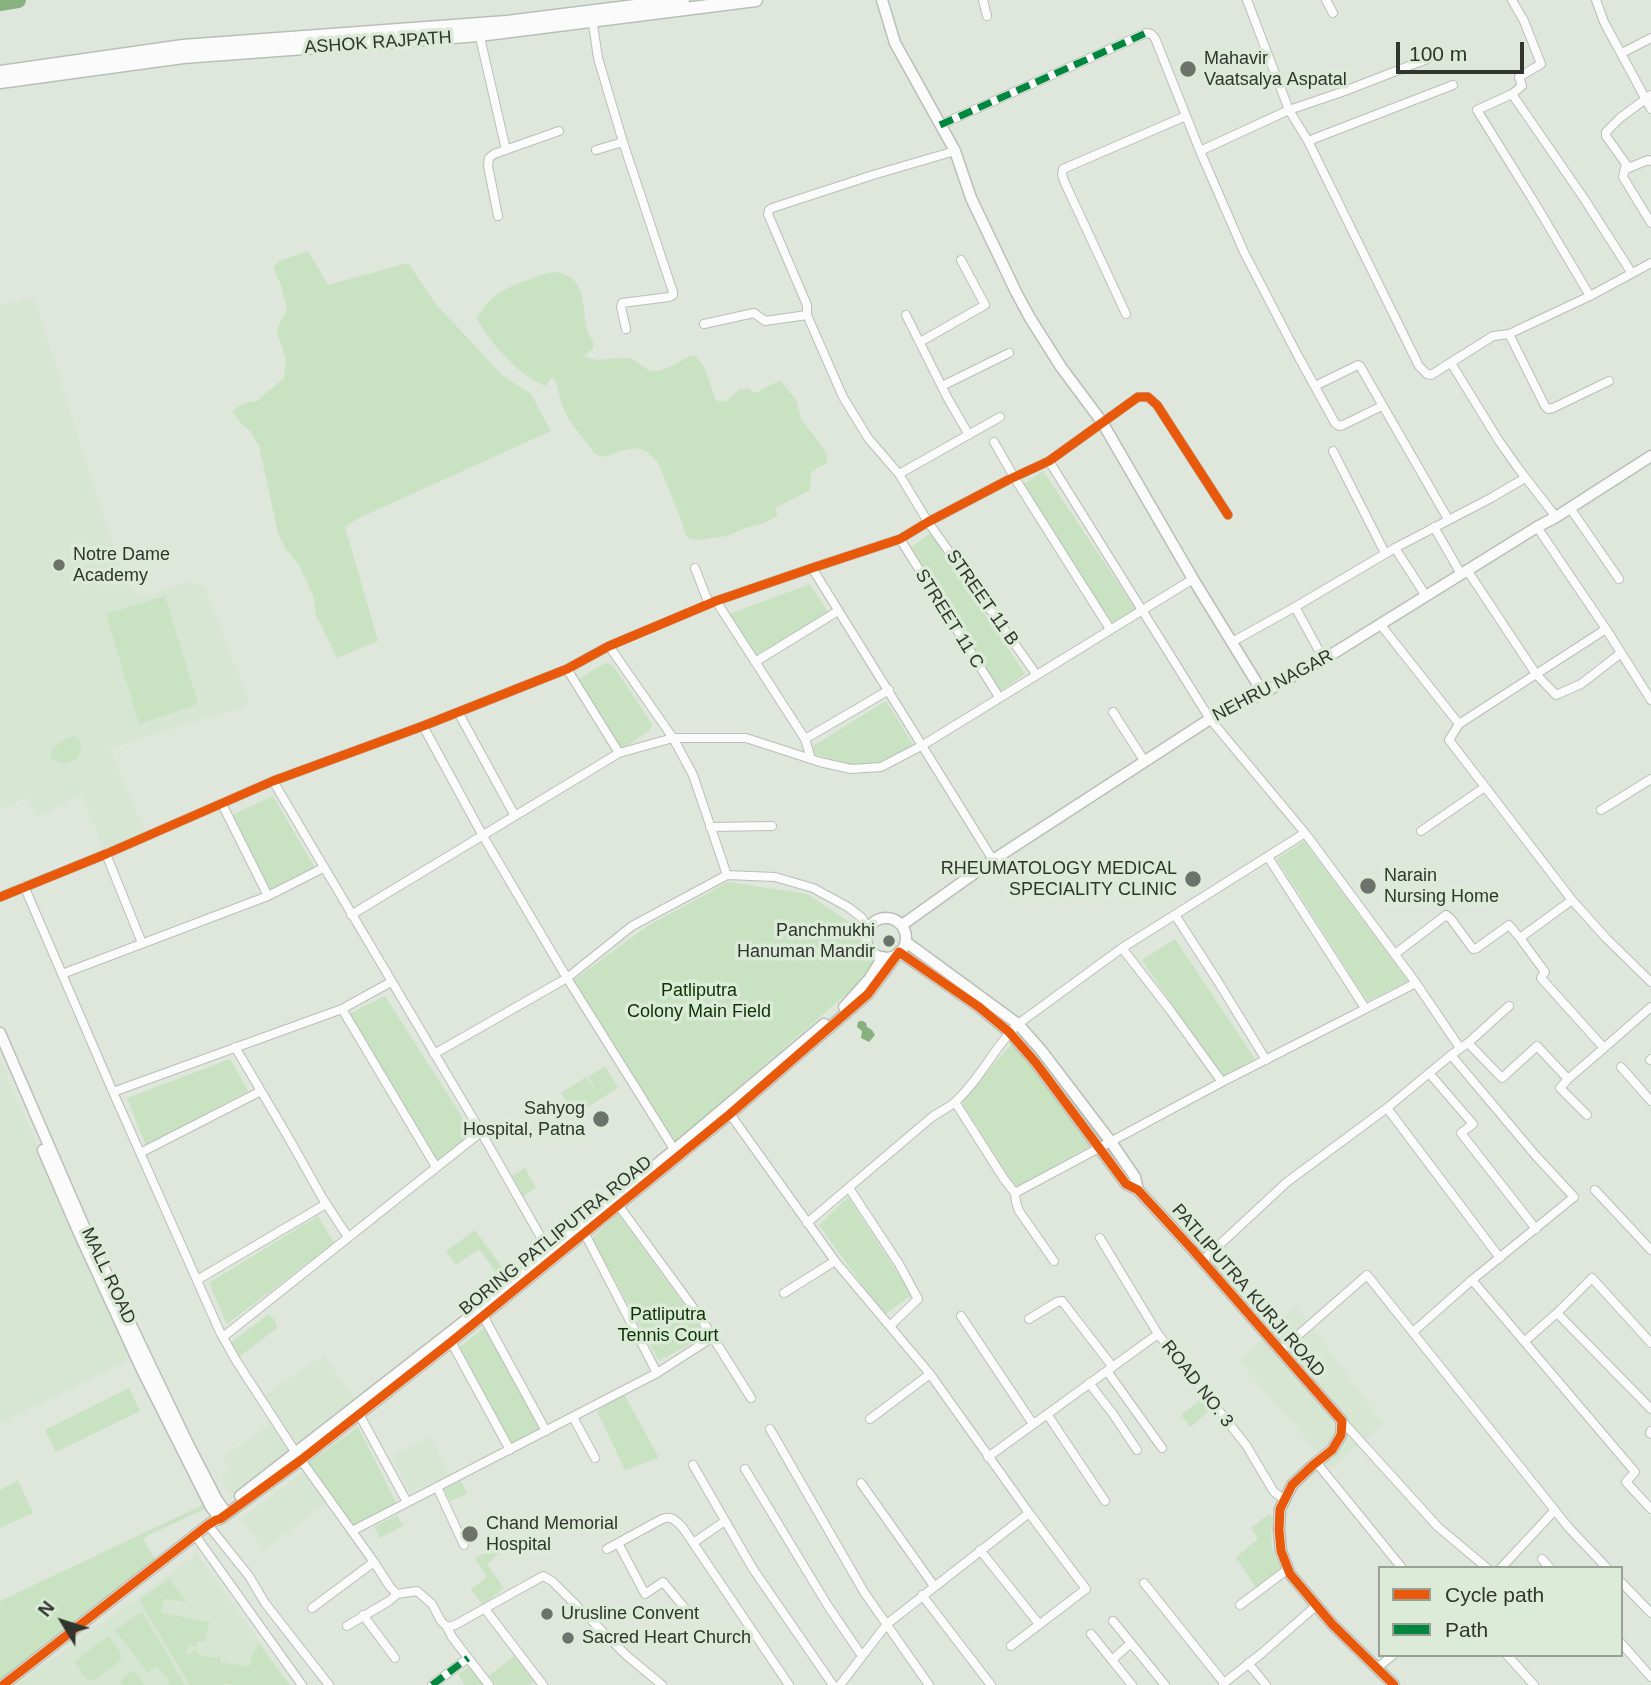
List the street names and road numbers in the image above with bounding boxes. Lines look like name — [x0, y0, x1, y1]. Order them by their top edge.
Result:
street label: ASHOK RAJPATH — [304, 27, 452, 59]
street label: STREET 11 B — [941, 546, 1023, 650]
street label: STREET 11 C — [910, 565, 988, 673]
street label: NEHRU NAGAR — [1209, 645, 1337, 727]
street label: BORING PATLIPUTRA ROAD — [455, 1152, 657, 1320]
street label: PATLIPUTRA KURJI ROAD — [1167, 1200, 1329, 1382]
street label: MALL ROAD — [76, 1224, 140, 1328]
street label: ROAD NO. 3 — [1156, 1336, 1238, 1432]

